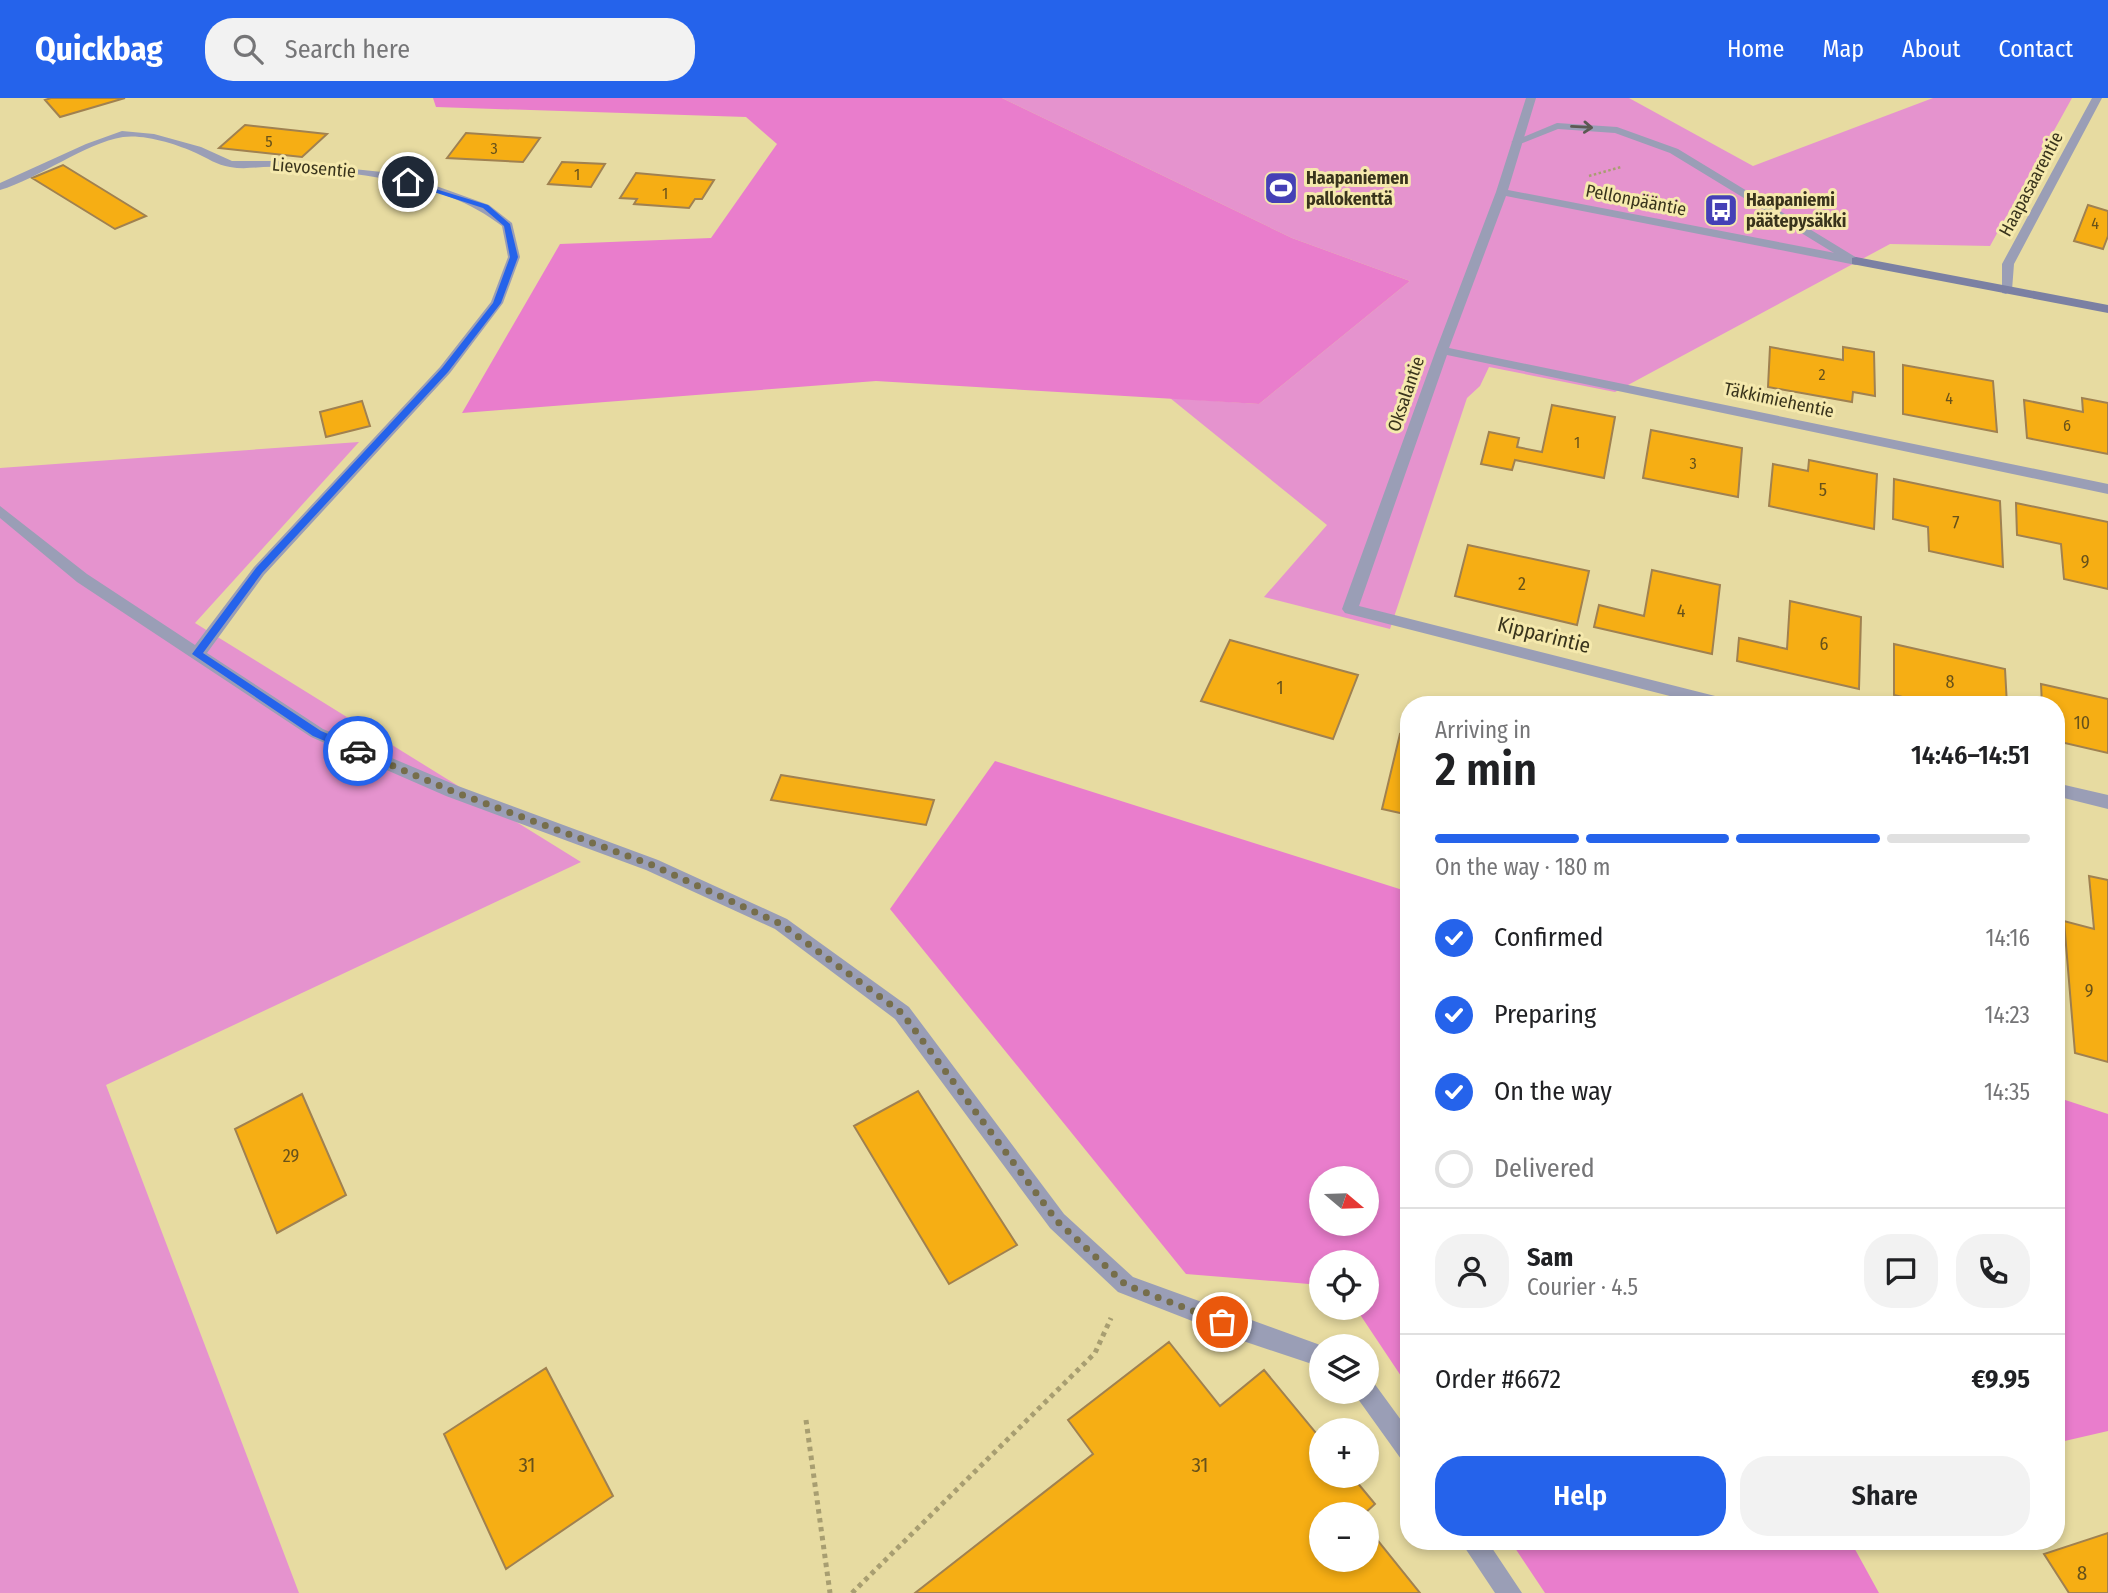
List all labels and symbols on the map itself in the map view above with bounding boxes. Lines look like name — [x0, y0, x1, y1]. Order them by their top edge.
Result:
one-way arrow — [1570, 121, 1593, 134]
street label: Haapasaarentie — [1994, 128, 2068, 240]
house number: 5 — [265, 132, 273, 151]
house number: 3 — [490, 139, 498, 158]
pin — [378, 152, 438, 212]
street label: Lievosentie — [271, 153, 357, 183]
house number: 1 — [574, 165, 580, 184]
place label: Haapaniemen pallokenttä — [1306, 167, 1409, 210]
sports icon: Haapaniemen pallokenttä — [1262, 169, 1300, 207]
street label: Pellonpääntie — [1584, 179, 1688, 221]
house number: 1 — [662, 184, 668, 203]
place label: Haapaniemi päätepysäkki — [1746, 189, 1846, 232]
bus stop icon: Haapaniemi päätepysäkki — [1702, 191, 1740, 229]
house number: 4 — [2091, 214, 2099, 233]
street label: Oksalantie — [1383, 353, 1429, 435]
house number: 2 — [1818, 365, 1826, 384]
street label: Täkkimiehentie — [1722, 378, 1836, 422]
house number: 4 — [1945, 389, 1953, 408]
house number: 6 — [2063, 416, 2071, 435]
house number: 1 — [1574, 433, 1580, 452]
house number: 3 — [1689, 454, 1697, 473]
house number: 5 — [1819, 479, 1827, 501]
house number: 7 — [1952, 512, 1960, 534]
house number: 9 — [2081, 551, 2089, 573]
house number: 2 — [1518, 573, 1526, 595]
house number: 4 — [1677, 600, 1686, 622]
street label: Kipparintie — [1495, 611, 1593, 659]
house number: 6 — [1820, 633, 1829, 655]
house number: 8 — [1946, 671, 1955, 693]
house number: 1 — [1276, 677, 1284, 699]
house number: 10 — [2074, 712, 2090, 734]
courier — [323, 716, 393, 786]
house number: 9 — [2085, 980, 2093, 1002]
house number: 29 — [283, 1145, 299, 1167]
north arrow — [1309, 1166, 1379, 1236]
pin — [1192, 1292, 1252, 1352]
house number: 31 — [518, 1452, 536, 1478]
house number: 31 — [1191, 1452, 1209, 1478]
house number: 8 — [2077, 1560, 2087, 1586]

